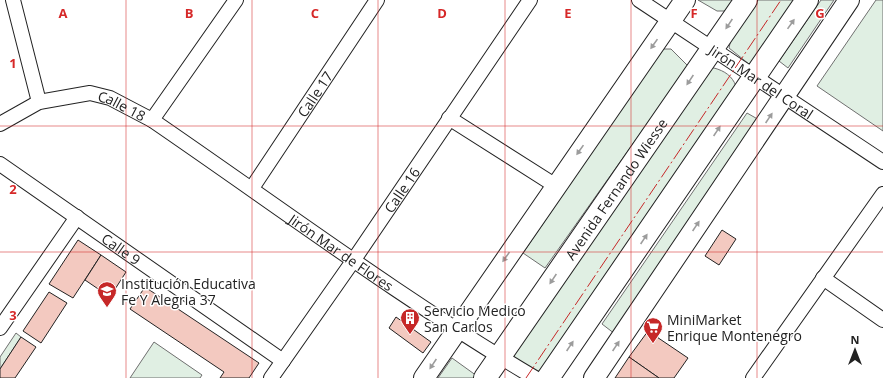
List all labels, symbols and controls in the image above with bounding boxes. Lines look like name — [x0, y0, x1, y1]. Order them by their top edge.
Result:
text: A — [59, 4, 68, 22]
text: B — [185, 4, 194, 22]
text: C — [311, 4, 319, 22]
text: D — [437, 4, 447, 22]
text: E — [564, 4, 572, 22]
text: F — [690, 4, 698, 22]
text: G — [815, 4, 825, 22]
one-way arrow — [726, 18, 733, 30]
one-way arrow — [787, 19, 795, 29]
one-way arrow — [650, 38, 658, 49]
street label: Jirón Mar del Coral — [704, 39, 817, 123]
text: 1 — [9, 54, 17, 72]
street label: Calle 17 — [292, 67, 337, 121]
one-way arrow — [686, 75, 694, 85]
street label: Calle 18 — [96, 86, 149, 125]
one-way arrow — [765, 113, 773, 123]
street label: Avenida Fernando Wiesse — [560, 114, 671, 263]
one-way arrow — [713, 126, 721, 136]
one-way arrow — [576, 145, 584, 156]
street label: Calle 16 — [379, 163, 424, 216]
text: 2 — [9, 180, 17, 198]
street label: Jirón Mar de Flores — [284, 208, 398, 295]
one-way arrow — [692, 221, 700, 231]
street label: Calle 9 — [98, 228, 145, 269]
one-way arrow — [640, 233, 648, 244]
one-way arrow — [502, 252, 510, 263]
place label: Institución Educativa Fe Y Alegria 37 — [121, 274, 256, 309]
one-way arrow — [549, 274, 557, 285]
school or university icon: Institución Educativa Fe Y Alegria 37 — [96, 280, 118, 308]
place label: Servicio Medico San Carlos — [424, 301, 526, 336]
text: 3 — [9, 306, 17, 324]
building icon: Servicio Medico San Carlos — [399, 307, 421, 335]
place label: MiniMarket Enrique Montenegro — [667, 310, 802, 345]
supermarket icon: MiniMarket Enrique Montenegro — [642, 316, 664, 344]
north arrow — [835, 330, 875, 370]
text: N — [851, 332, 859, 347]
one-way arrow — [612, 340, 620, 351]
one-way arrow — [566, 341, 574, 351]
one-way arrow — [429, 359, 437, 370]

